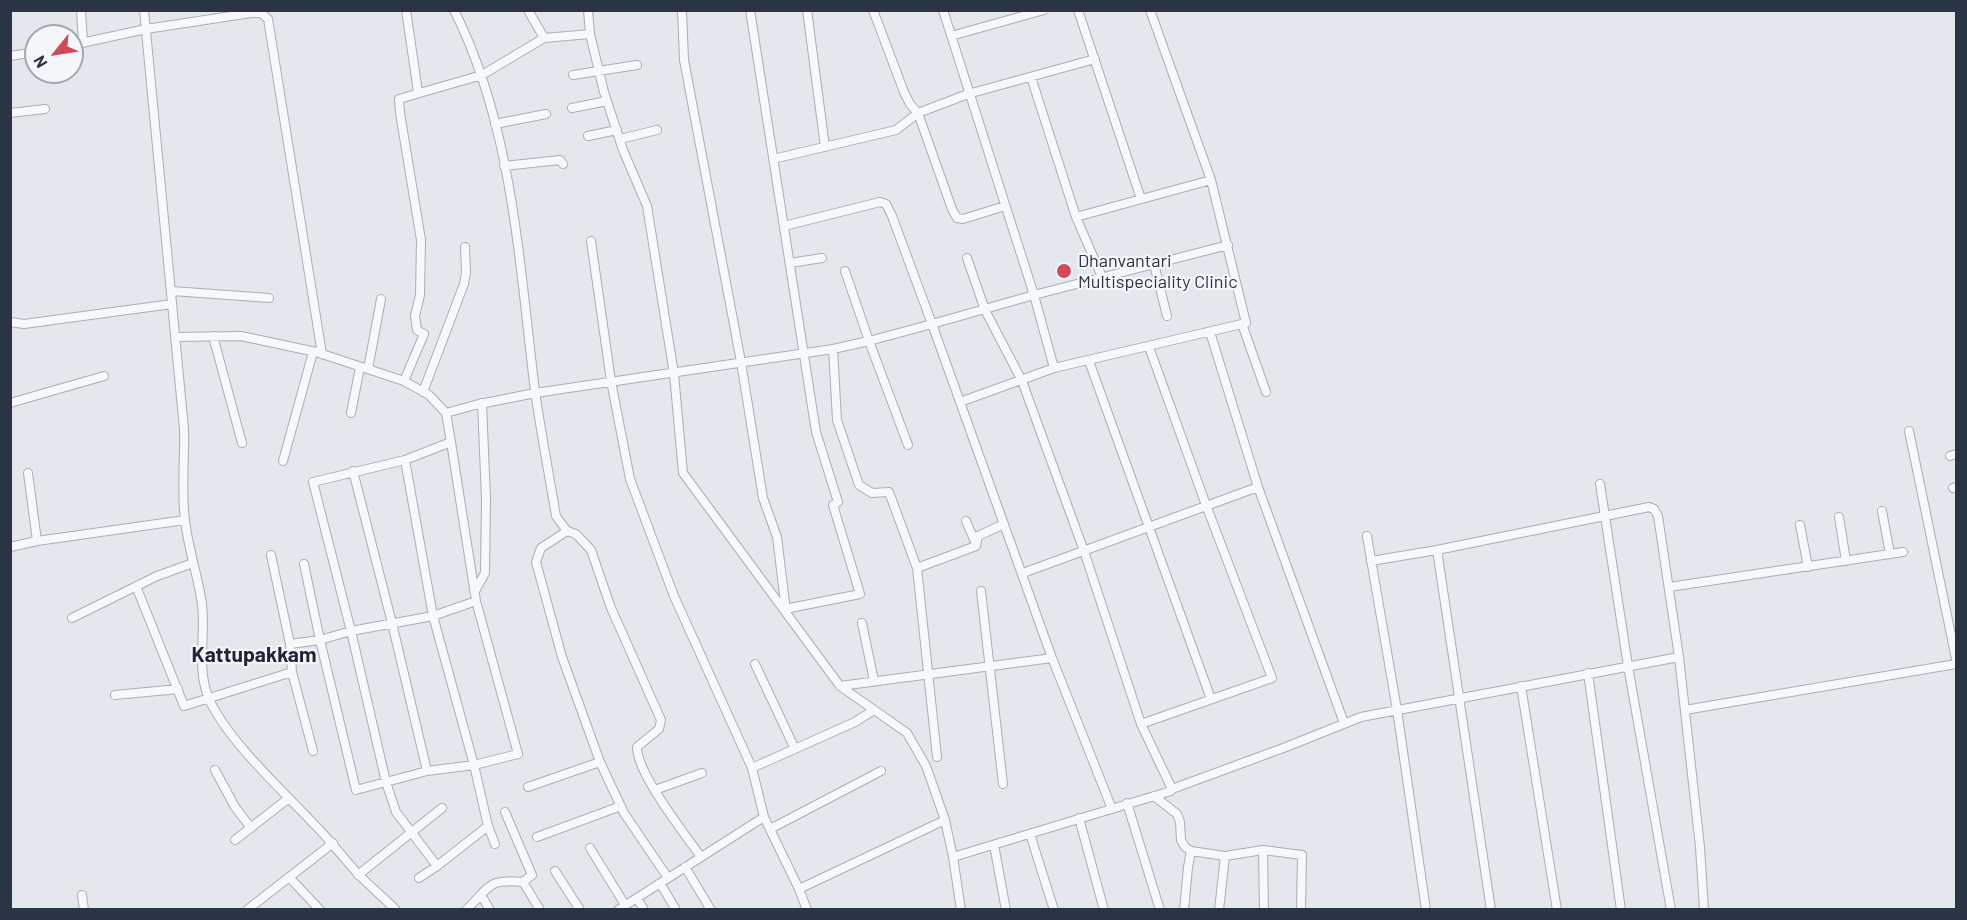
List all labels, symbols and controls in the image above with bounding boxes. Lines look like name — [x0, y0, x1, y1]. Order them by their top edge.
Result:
north arrow — [24, 24, 84, 84]
text: N — [29, 53, 51, 72]
place label: Dhanvantari Multispeciality Clinic — [1078, 250, 1237, 292]
marker: Dhanvantari Multispeciality Clinic — [1055, 262, 1073, 280]
district label: Kattupakkam — [192, 642, 316, 668]

